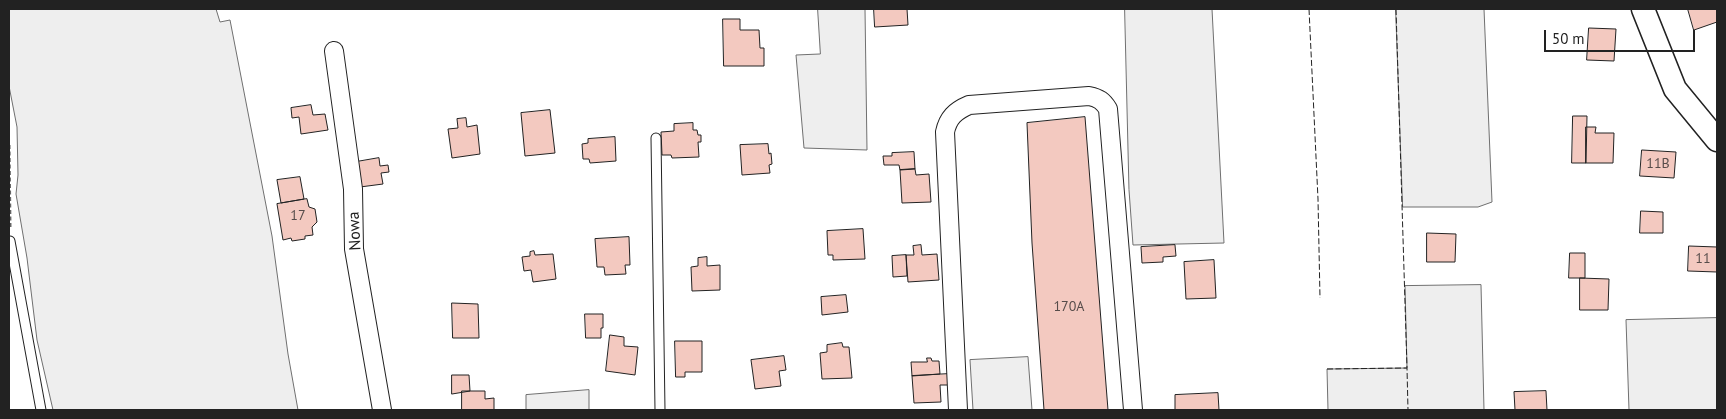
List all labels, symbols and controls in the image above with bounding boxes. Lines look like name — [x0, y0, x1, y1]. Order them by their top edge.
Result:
scale bar — [1546, 20, 1697, 52]
text: 50 m — [1552, 29, 1585, 48]
house number: 11B — [1646, 156, 1670, 172]
house number: 17 — [290, 208, 306, 224]
street label: Nowa — [344, 211, 366, 251]
house number: 11 — [1695, 251, 1711, 267]
house number: 170A — [1053, 299, 1085, 315]

